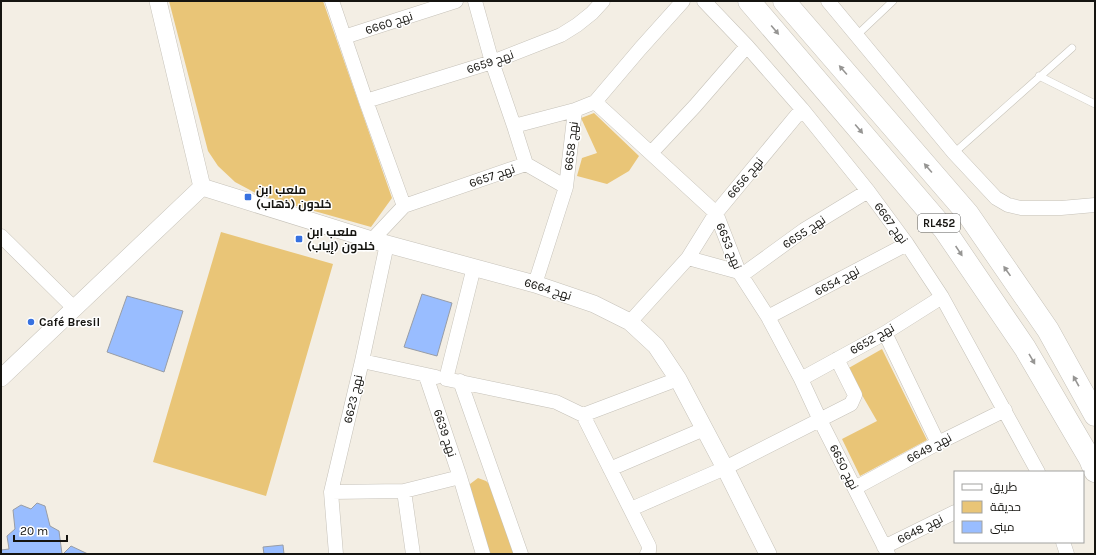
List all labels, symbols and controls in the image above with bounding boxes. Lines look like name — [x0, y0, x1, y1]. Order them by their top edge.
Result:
street label: نهج 6660 — [363, 9, 415, 38]
one-way arrow — [770, 25, 779, 36]
street label: نهج 6659 — [465, 47, 516, 78]
one-way arrow — [839, 65, 848, 74]
street label: نهج 6658 — [561, 121, 582, 171]
one-way arrow — [854, 124, 863, 135]
street label: نهج 6656 — [724, 155, 767, 202]
street label: نهج 6657 — [467, 162, 517, 191]
one-way arrow — [924, 163, 933, 173]
place label: ملعب ابن خلدون (ذهاب) — [256, 183, 332, 212]
marker: ملعب ابن خلدون (ذهاب) — [243, 192, 253, 202]
street label: نهج 6667 — [870, 200, 911, 247]
street label: نهج 6655 — [780, 213, 829, 252]
road number: RL452 — [918, 214, 960, 232]
street label: نهج 6653 — [712, 221, 745, 272]
place label: ملعب ابن خلدون (إياب) — [307, 225, 375, 254]
marker: ملعب ابن خلدون (إياب) — [294, 234, 304, 244]
one-way arrow — [955, 246, 963, 256]
street label: نهج 6654 — [812, 263, 862, 300]
one-way arrow — [1003, 266, 1011, 276]
street label: نهج 6664 — [522, 275, 573, 304]
place label: Café Bresil — [39, 315, 100, 329]
marker: Café Bresil — [26, 317, 36, 327]
street label: نهج 6652 — [847, 321, 897, 358]
one-way arrow — [1028, 353, 1035, 365]
street label: نهج 6623 — [341, 373, 366, 425]
one-way arrow — [1073, 375, 1080, 387]
street label: نهج 6639 — [430, 407, 459, 459]
street label: نهج 6649 — [904, 430, 954, 467]
street label: نهج 6650 — [826, 442, 861, 493]
legend — [954, 471, 1084, 543]
text: طريق — [990, 480, 1018, 494]
text: حديقة — [990, 500, 1021, 514]
street label: نهج 6648 — [895, 512, 946, 547]
scale bar — [14, 517, 67, 543]
text: مبنى — [990, 520, 1015, 534]
text: 20 m — [20, 524, 48, 538]

